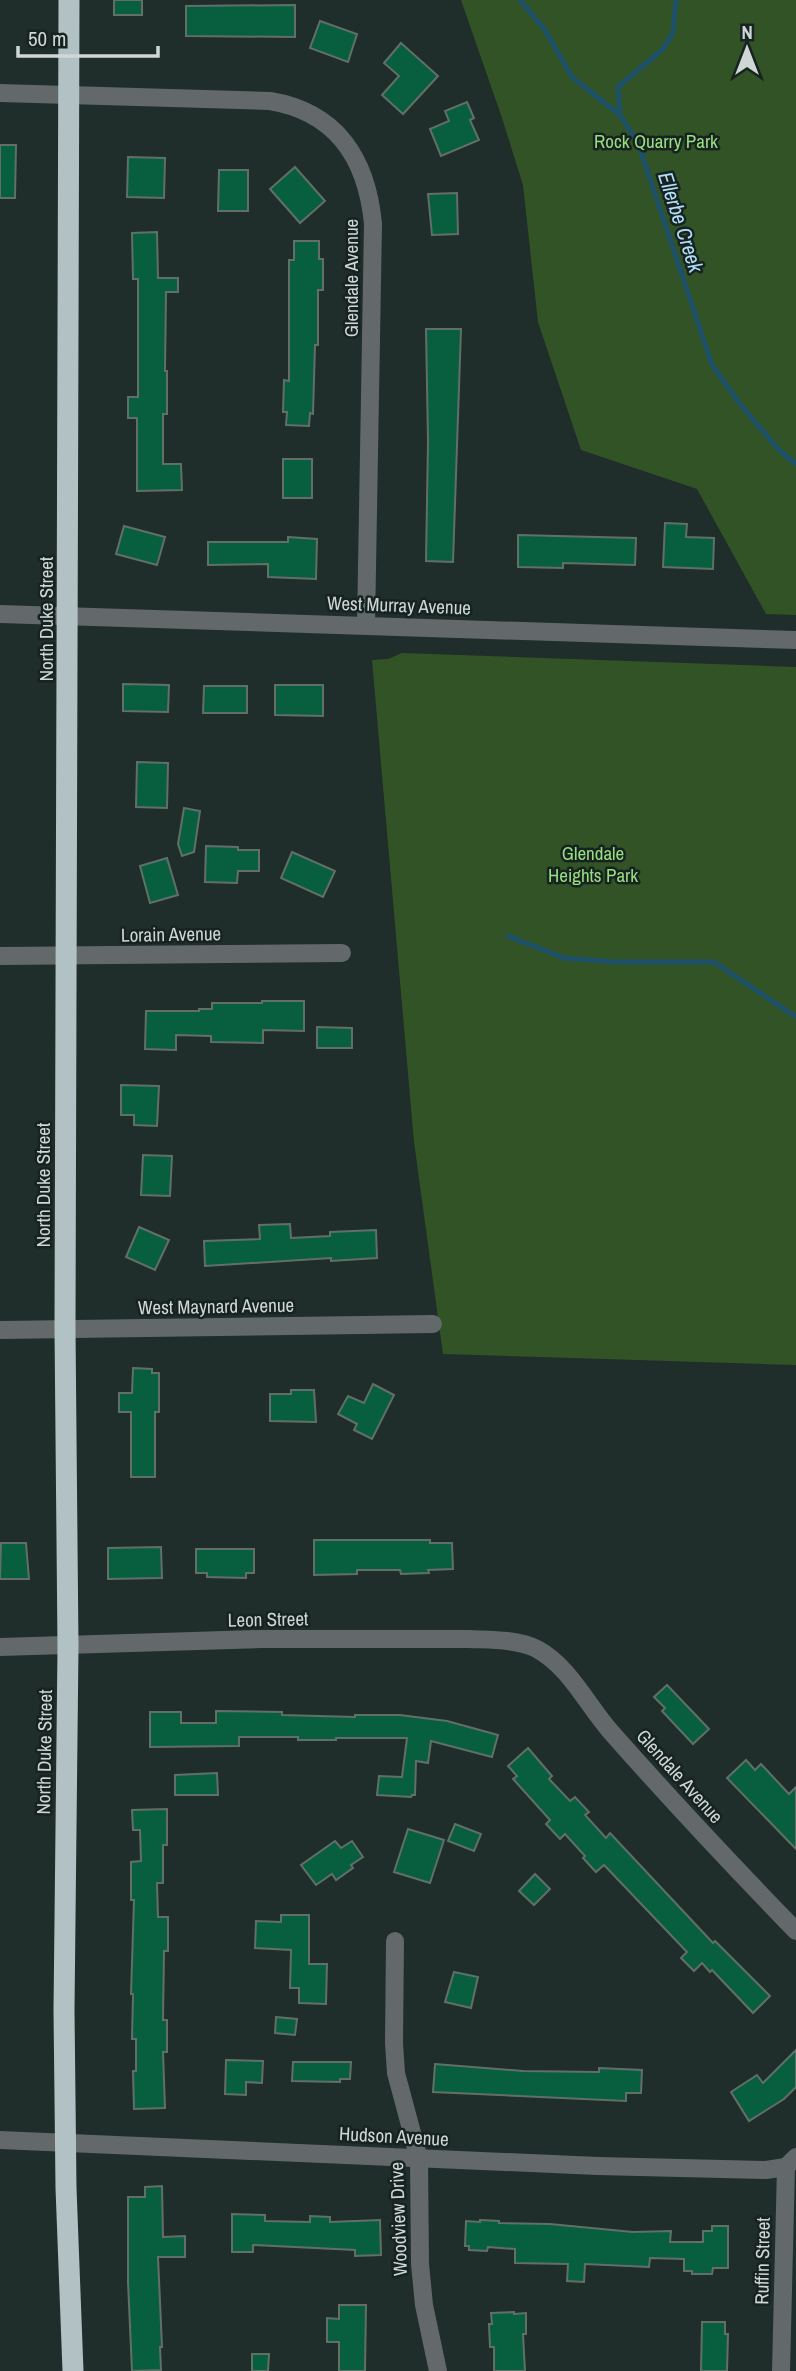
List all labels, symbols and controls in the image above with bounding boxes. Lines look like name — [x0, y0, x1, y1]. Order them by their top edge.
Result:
scale bar — [18, 14, 158, 58]
north arrow — [712, 14, 782, 84]
text: N — [741, 19, 753, 45]
text: 50 m — [28, 24, 66, 53]
park label: Rock Quarry Park — [594, 128, 718, 154]
water label: Ellerbe Creek — [651, 168, 711, 277]
street label: Glendale Avenue — [338, 219, 364, 337]
street label: North Duke Street — [33, 556, 59, 681]
street label: West Murray Avenue — [327, 589, 471, 621]
park label: Glendale Heights Park — [548, 840, 638, 888]
street label: Lorain Avenue — [121, 920, 221, 948]
street label: North Duke Street — [30, 1122, 56, 1247]
street label: West Maynard Avenue — [138, 1292, 294, 1320]
street label: Leon Street — [227, 1605, 309, 1633]
street label: North Duke Street — [30, 1689, 58, 1815]
street label: Glendale Avenue — [631, 1723, 729, 1829]
street label: Hudson Avenue — [339, 2120, 449, 2152]
street label: Woodview Drive — [383, 2162, 413, 2276]
street label: Ruffin Street — [748, 2217, 776, 2305]

